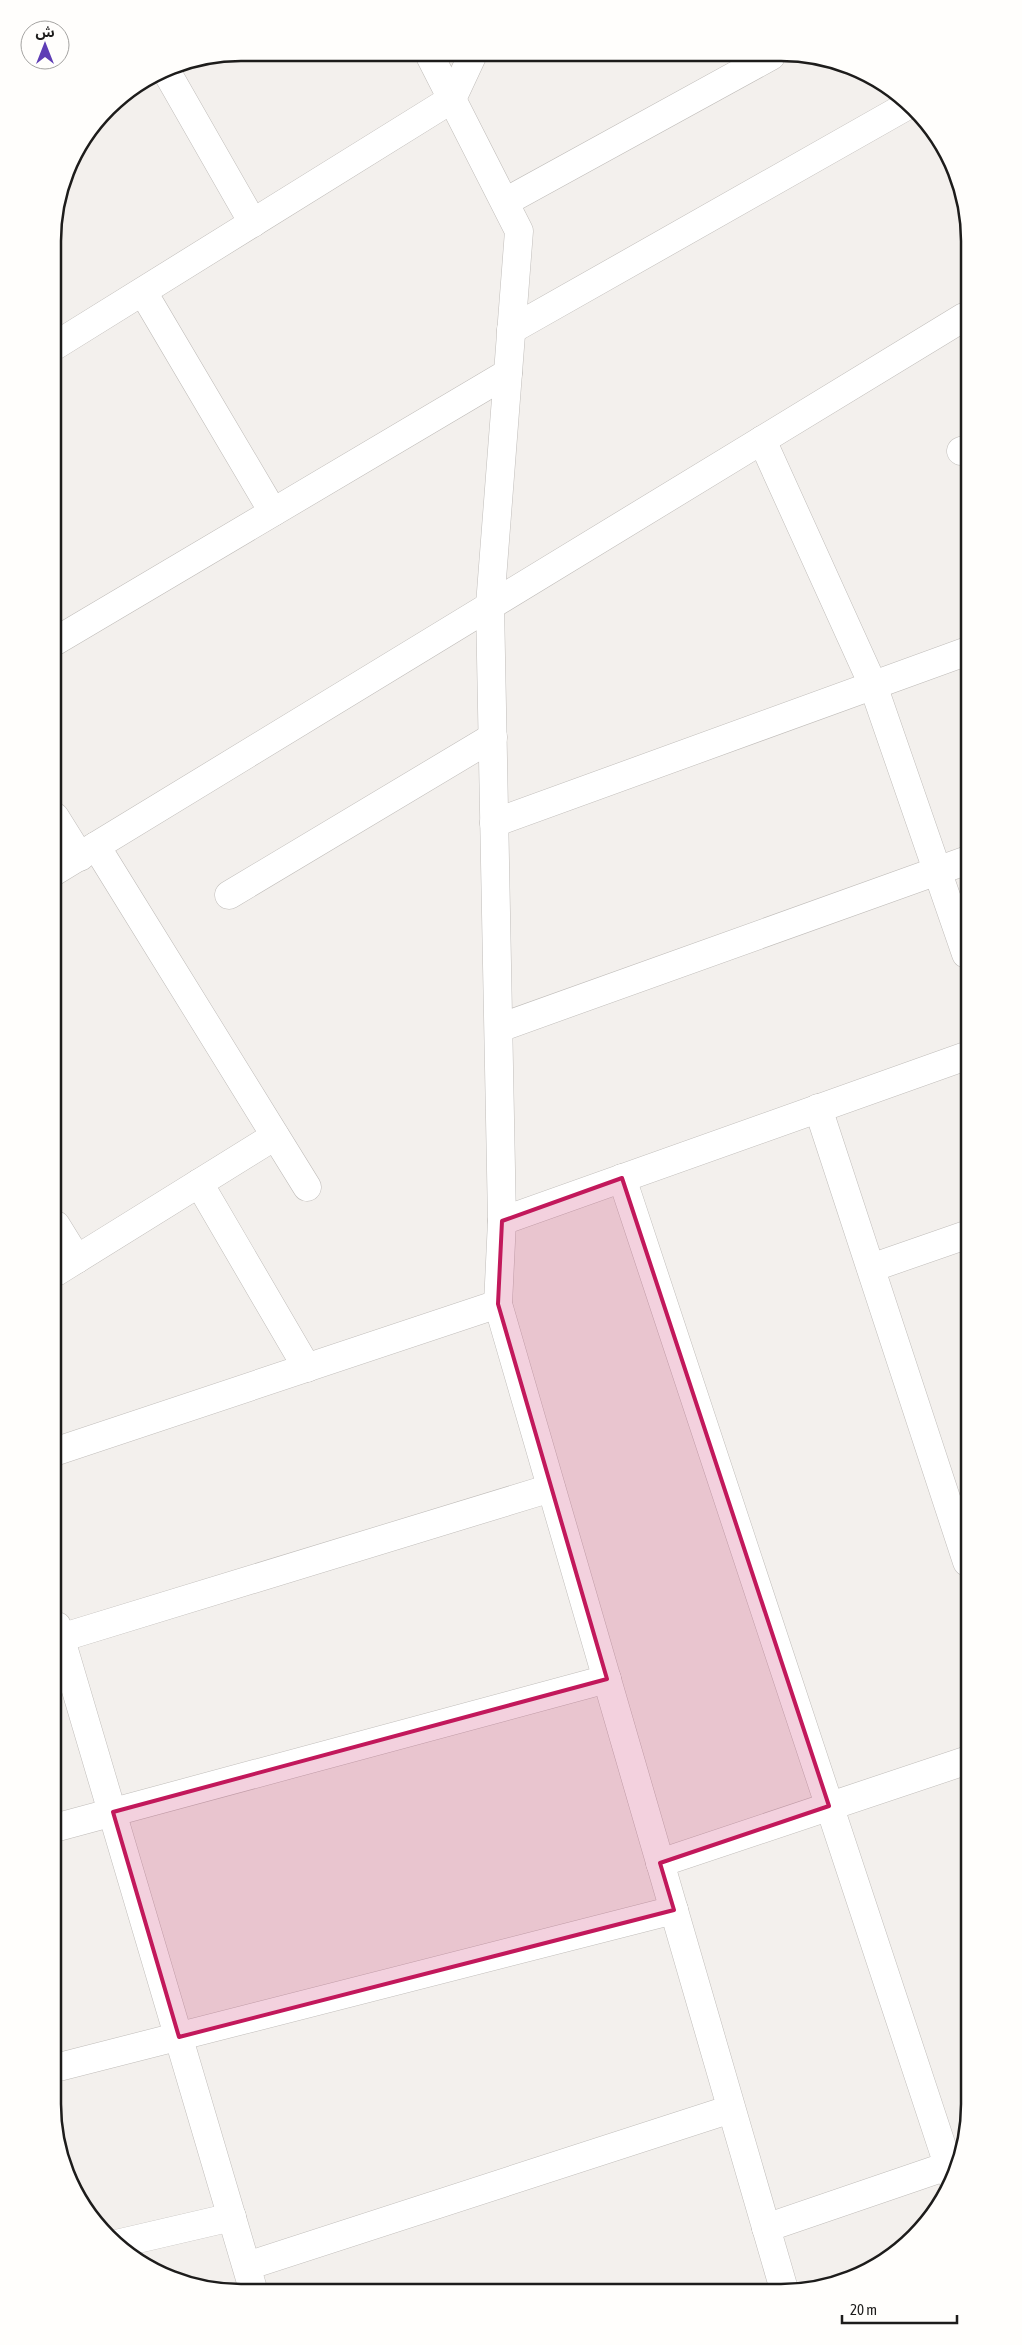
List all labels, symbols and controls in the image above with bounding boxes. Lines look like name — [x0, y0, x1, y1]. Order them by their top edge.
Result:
north arrow — [20, 20, 70, 70]
text: ش — [35, 24, 55, 40]
scale bar — [842, 2292, 957, 2324]
text: 20 m — [850, 2301, 877, 2318]

